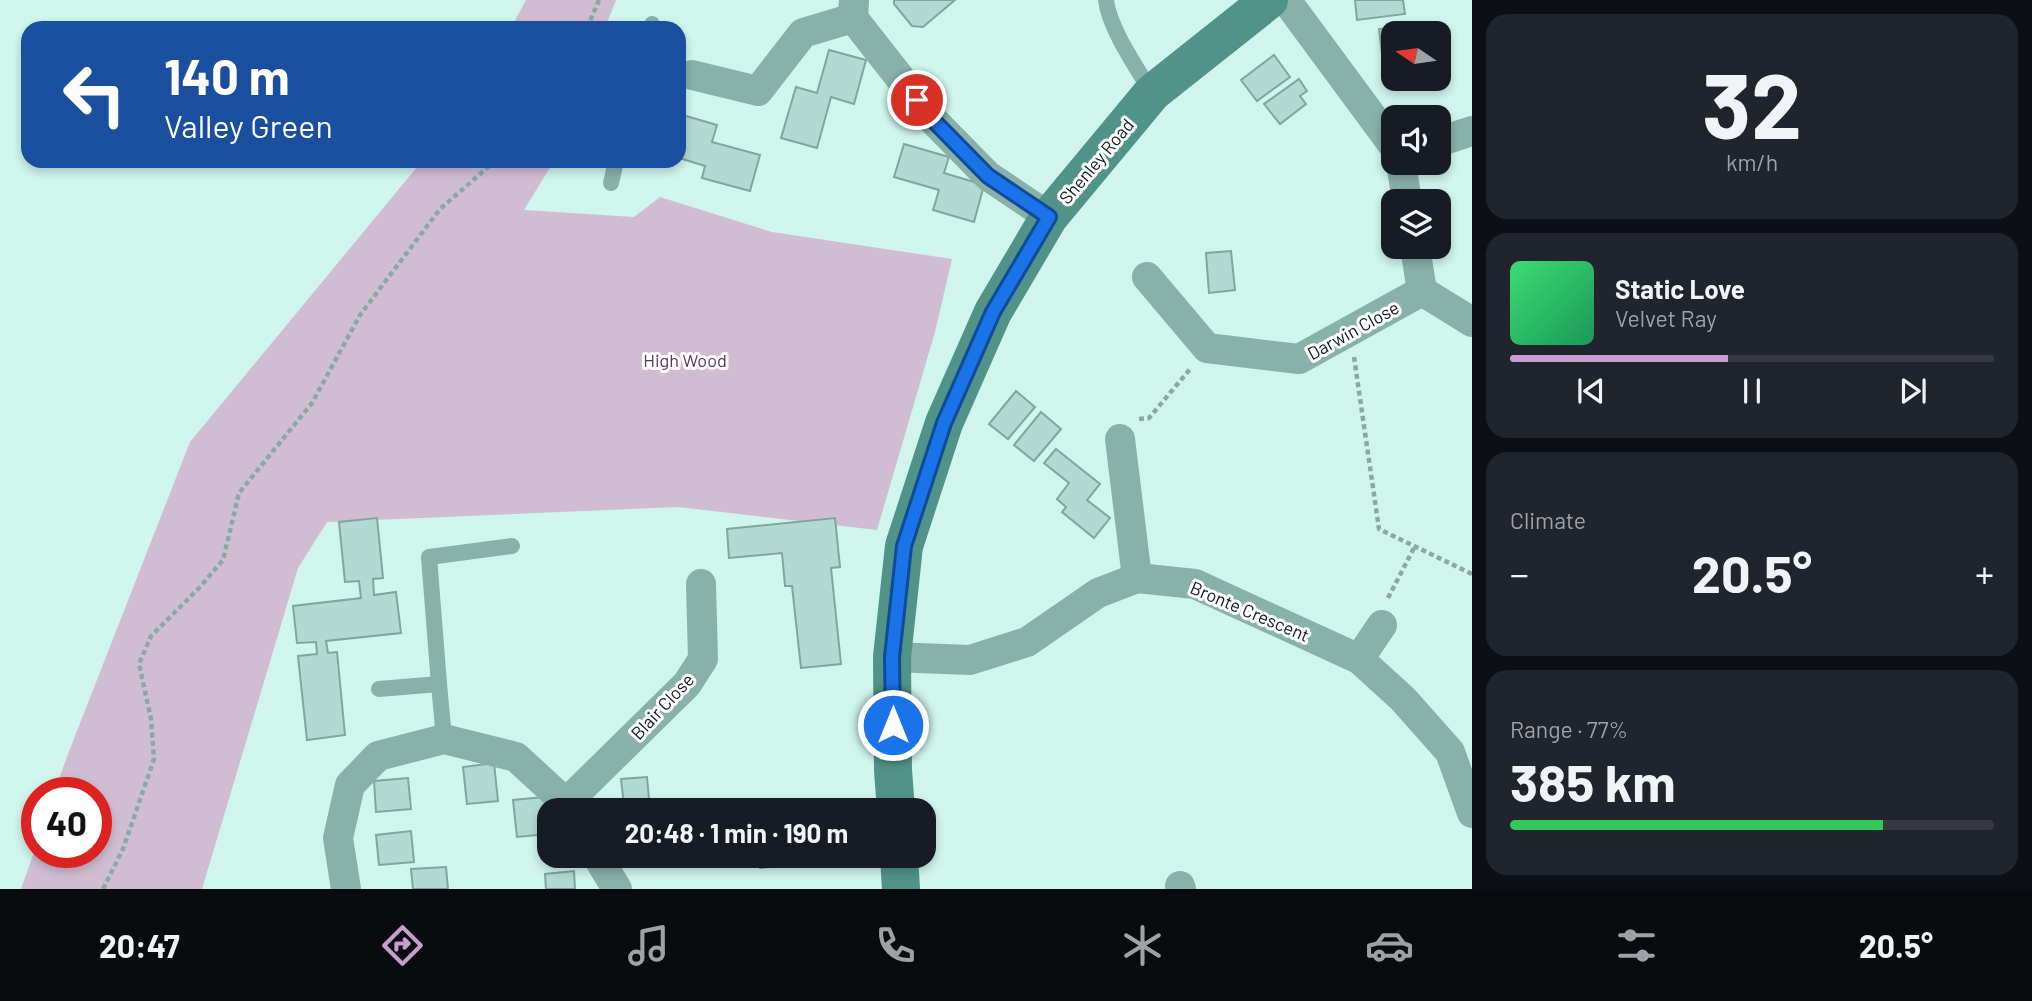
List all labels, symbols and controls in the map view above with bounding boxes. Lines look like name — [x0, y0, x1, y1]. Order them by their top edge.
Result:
north arrow — [1381, 21, 1451, 91]
map controls — [1381, 21, 1451, 259]
text: 140 m — [164, 46, 290, 105]
text: 32 — [1702, 48, 1802, 157]
icon: left — [49, 49, 140, 140]
pin — [887, 70, 947, 130]
icon: arrive — [898, 81, 936, 119]
button: sound — [1381, 105, 1451, 175]
text: Valley Green — [164, 106, 333, 144]
street label: Shenley Road — [1054, 114, 1138, 208]
text: km/h — [1726, 148, 1778, 176]
button: layers — [1381, 189, 1451, 259]
text: Static Love — [1615, 273, 1745, 304]
street label: Darwin Close — [1303, 296, 1403, 364]
text: Velvet Ray — [1615, 304, 1717, 332]
park label: High Wood — [643, 349, 727, 371]
icon: previous — [1572, 372, 1610, 410]
icon: pause — [1733, 372, 1771, 410]
icon: next — [1894, 372, 1932, 410]
text: Climate — [1510, 506, 1586, 534]
text: 20.5° — [1692, 541, 1812, 603]
text: − — [1510, 550, 1529, 596]
text: + — [1975, 550, 1994, 596]
street label: Bronte Crescent — [1187, 576, 1313, 646]
street label: Blair Close — [626, 668, 698, 744]
position arrow — [856, 688, 930, 762]
text: Range · 77% — [1510, 715, 1628, 743]
text: 385 km — [1510, 750, 1676, 812]
speed limit sign: 40 — [21, 777, 112, 868]
text: 20:48 · 1 min · 190 m — [625, 817, 848, 848]
icon: directions — [378, 921, 427, 970]
icon: music — [624, 921, 673, 970]
icon: phone — [871, 921, 920, 970]
icon: climate — [1118, 921, 1167, 970]
icon: car — [1365, 921, 1414, 970]
icon: filters — [1612, 921, 1661, 970]
text: 20:47 — [99, 926, 180, 964]
text: 20.5° — [1859, 926, 1933, 964]

